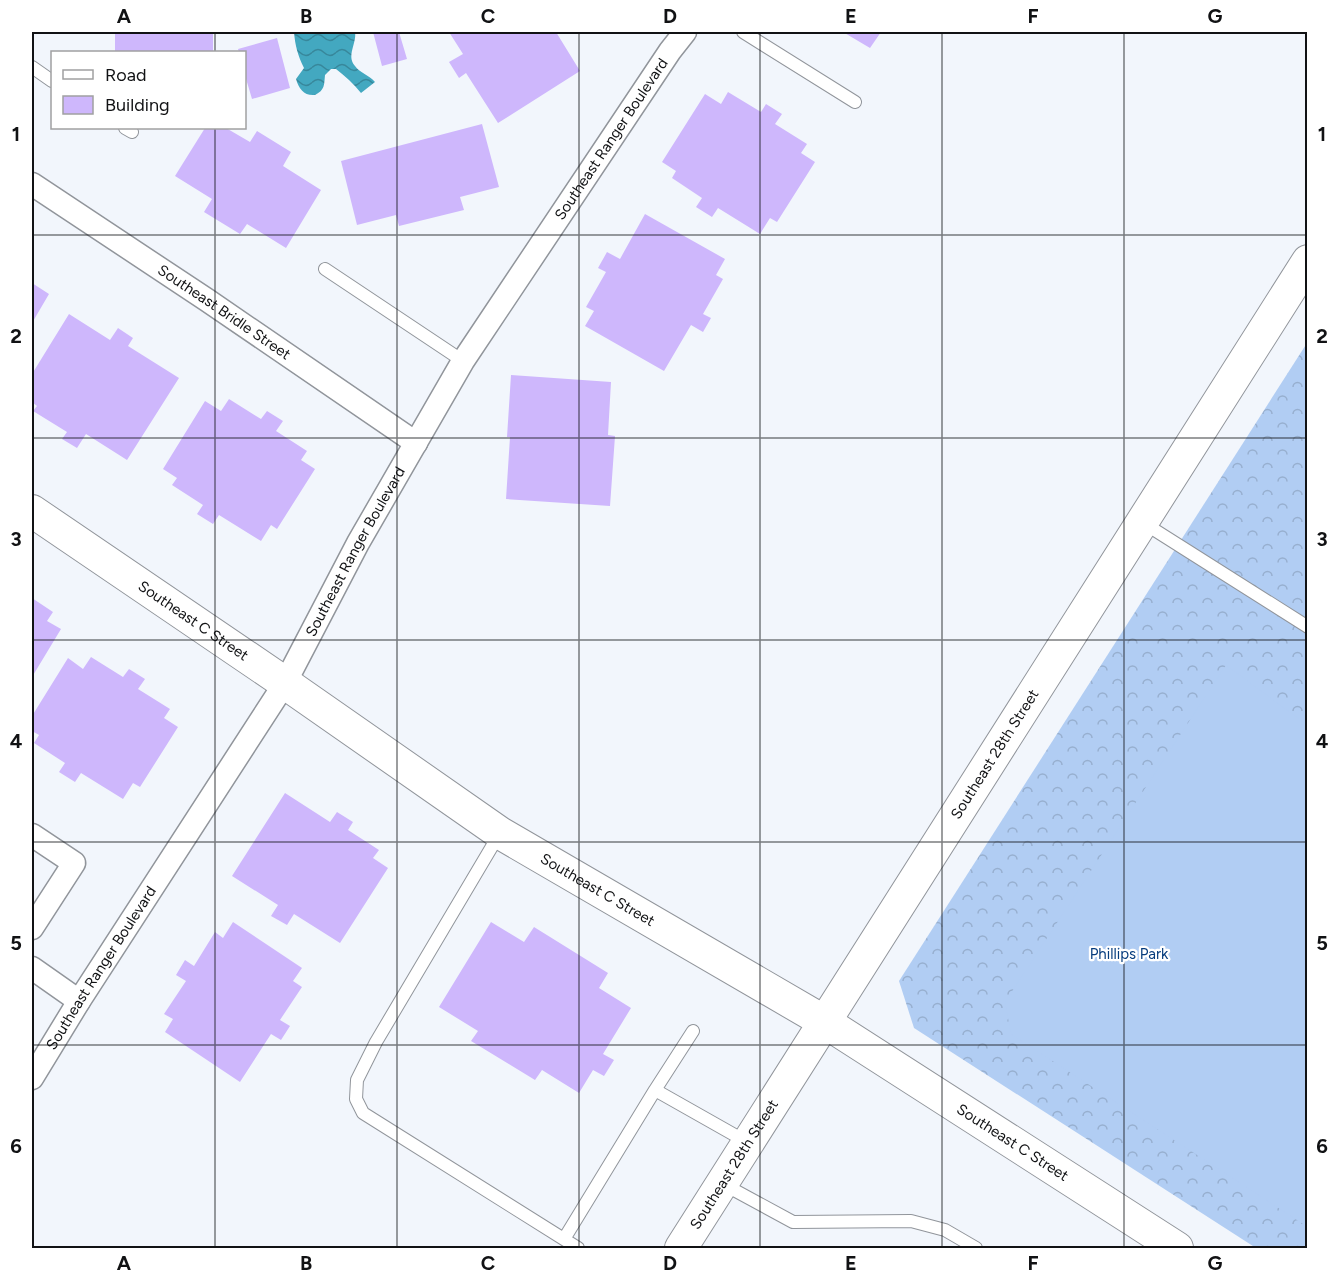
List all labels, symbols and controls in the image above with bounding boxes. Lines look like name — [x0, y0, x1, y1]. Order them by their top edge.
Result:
text: A — [117, 4, 132, 28]
text: B — [300, 4, 312, 28]
text: C — [481, 4, 495, 28]
text: D — [663, 4, 677, 28]
text: E — [845, 4, 857, 28]
text: F — [1027, 4, 1039, 28]
text: G — [1208, 4, 1223, 28]
legend — [51, 51, 246, 129]
street label: Southeast Ranger Boulevard — [551, 55, 672, 223]
text: Road — [105, 64, 146, 86]
text: Building — [105, 94, 170, 116]
text: 1 — [12, 122, 20, 146]
text: 1 — [1318, 122, 1326, 146]
street label: Southeast Bridle Street — [154, 261, 294, 364]
text: 2 — [10, 324, 22, 348]
text: 2 — [1316, 324, 1328, 348]
street label: Southeast Ranger Boulevard — [302, 464, 409, 640]
text: 3 — [10, 527, 22, 551]
text: 3 — [1316, 527, 1328, 551]
street label: Southeast C Street — [135, 577, 252, 665]
street label: Southeast 28th Street — [947, 686, 1043, 822]
text: 4 — [10, 729, 23, 753]
text: 4 — [1316, 729, 1329, 753]
street label: Southeast C Street — [537, 850, 658, 930]
street label: Southeast Ranger Boulevard — [42, 883, 160, 1053]
text: 5 — [10, 931, 22, 955]
text: 5 — [1316, 931, 1328, 955]
park label: Phillips Park — [1090, 945, 1169, 963]
street label: Southeast 28th Street — [686, 1096, 782, 1233]
street label: Southeast C Street — [953, 1100, 1072, 1185]
text: 6 — [10, 1134, 22, 1158]
text: 6 — [1316, 1134, 1328, 1158]
text: A — [117, 1251, 132, 1275]
text: B — [300, 1251, 312, 1275]
text: C — [481, 1251, 495, 1275]
text: D — [663, 1251, 677, 1275]
text: E — [845, 1251, 857, 1275]
text: F — [1027, 1251, 1039, 1275]
text: G — [1208, 1251, 1223, 1275]

